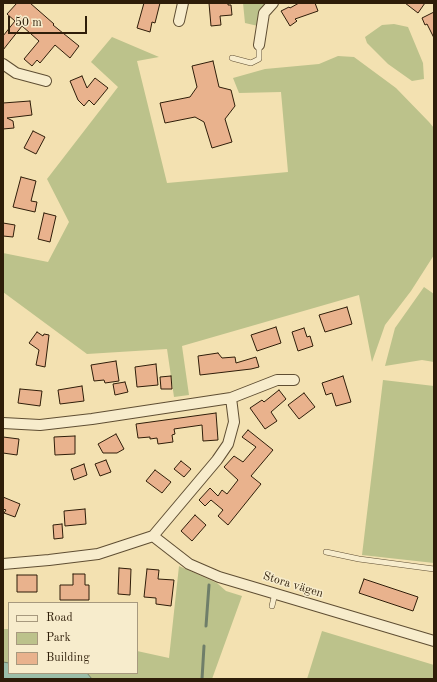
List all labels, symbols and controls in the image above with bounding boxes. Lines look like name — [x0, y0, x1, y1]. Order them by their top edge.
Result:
scale bar — [10, 8, 89, 34]
text: 50 m — [15, 17, 42, 29]
street label: Stora vägen — [261, 569, 325, 601]
legend — [8, 602, 138, 674]
text: Road — [46, 612, 73, 624]
text: Park — [46, 632, 71, 644]
text: Building — [46, 652, 90, 664]

